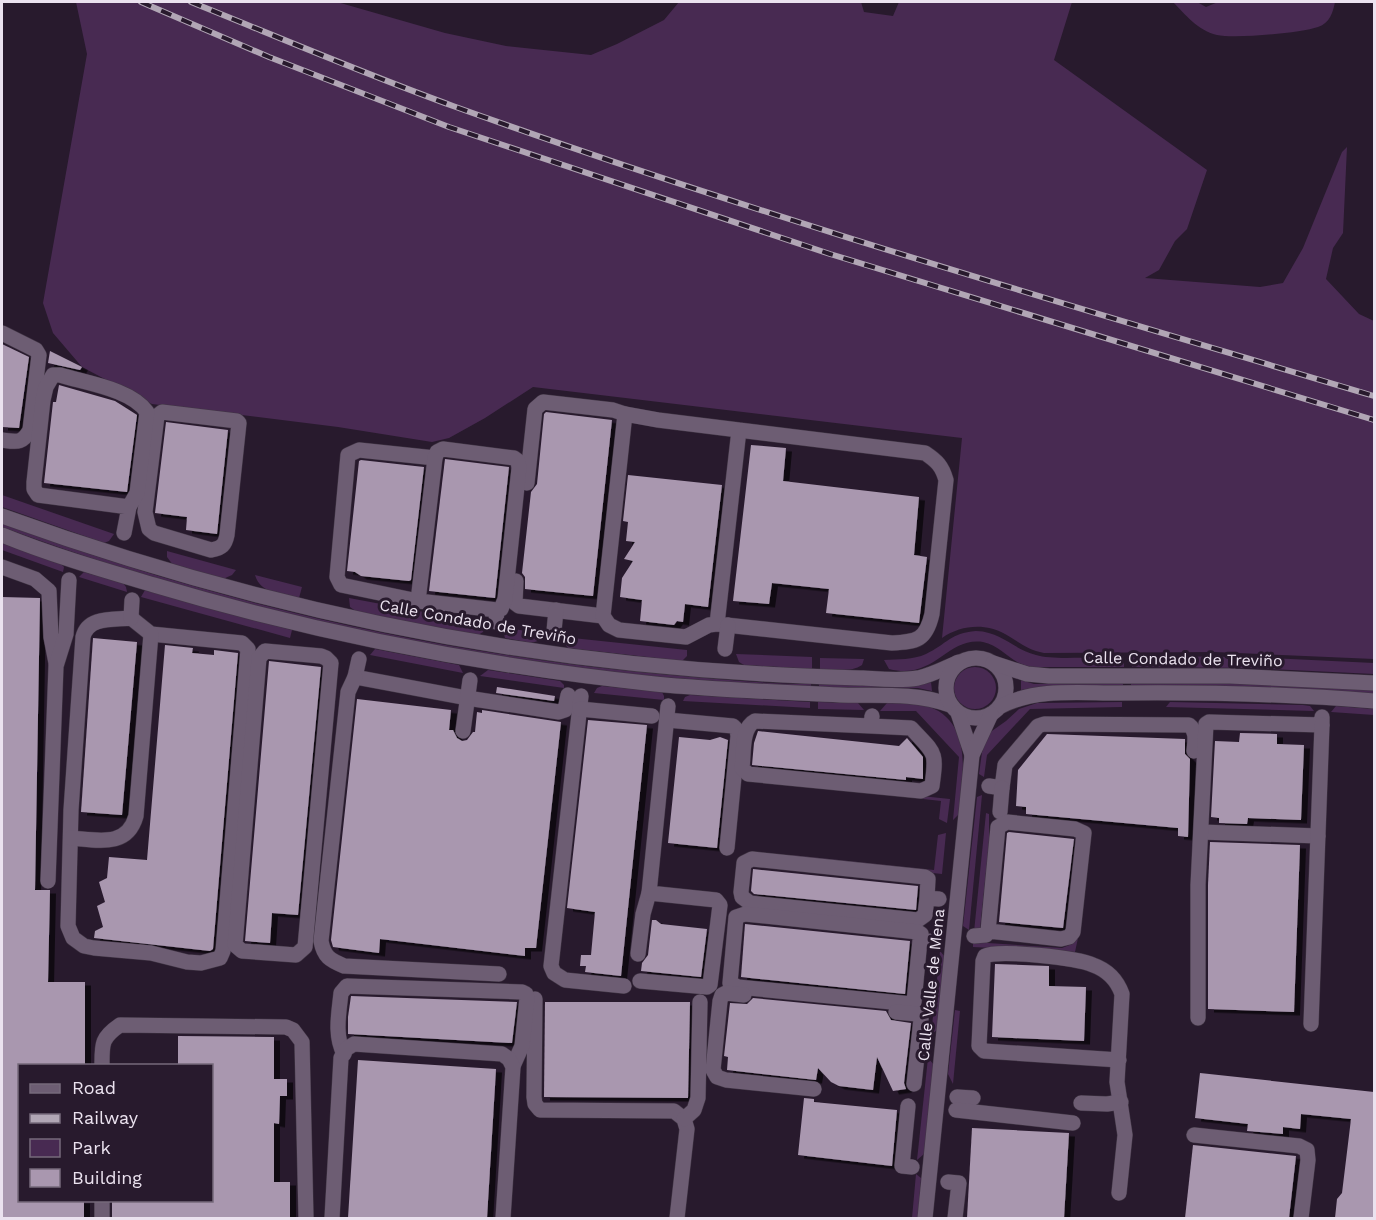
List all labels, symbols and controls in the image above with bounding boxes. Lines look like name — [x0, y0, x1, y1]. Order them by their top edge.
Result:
street label: Calle Condado de Treviño — [378, 595, 578, 649]
street label: Calle Condado de Treviño — [1083, 648, 1283, 670]
street label: Calle Valle de Mena — [914, 908, 948, 1062]
legend — [18, 1064, 213, 1202]
text: Road — [72, 1077, 116, 1098]
text: Railway — [72, 1107, 139, 1128]
text: Park — [72, 1137, 111, 1158]
text: Building — [72, 1167, 142, 1188]

